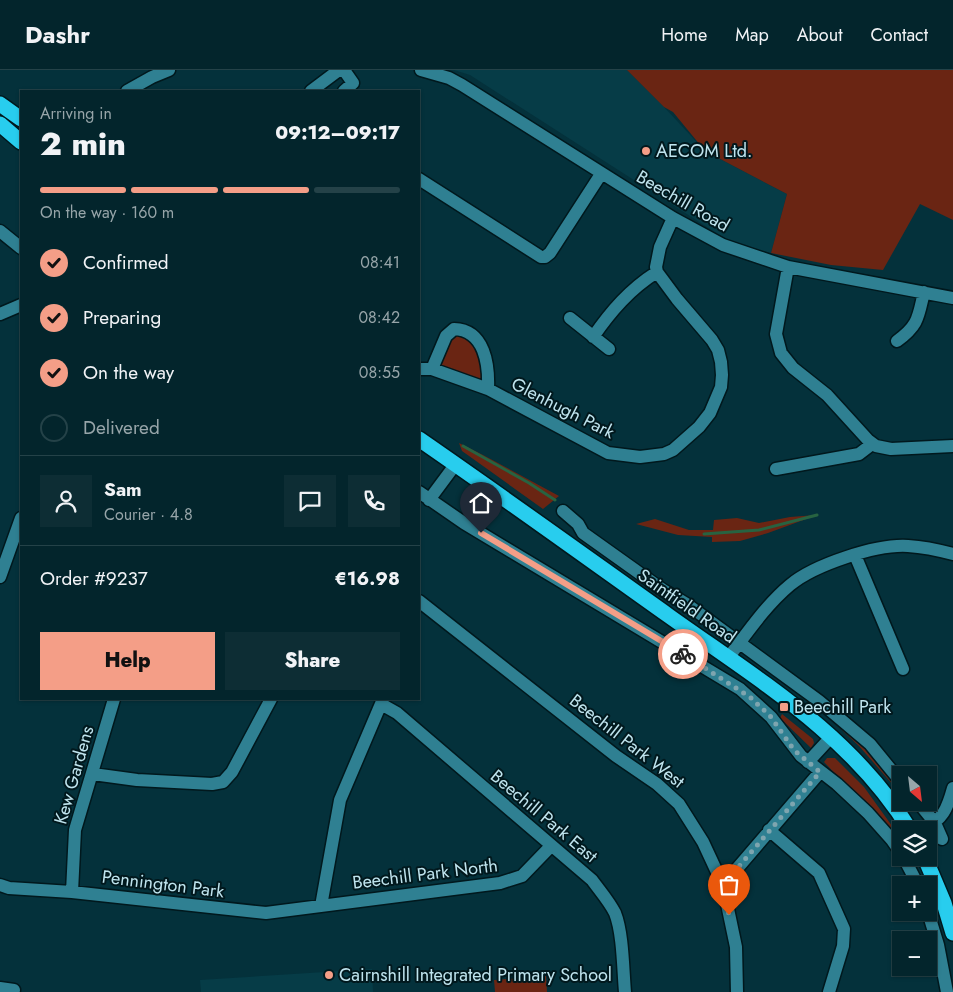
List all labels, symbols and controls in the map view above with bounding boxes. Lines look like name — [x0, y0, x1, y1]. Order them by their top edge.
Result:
text: Dashr — [25, 17, 90, 52]
text: Home — [661, 22, 707, 48]
text: Map — [735, 22, 769, 48]
text: About — [797, 22, 842, 48]
text: Contact — [870, 22, 928, 48]
text: Arriving in — [40, 102, 112, 125]
text: 09:12–09:17 — [275, 119, 400, 146]
text: 2 min — [40, 121, 126, 167]
place label: AECOM Ltd. — [656, 138, 752, 164]
marker: AECOM Ltd. — [640, 145, 652, 157]
street label: Beechill Road — [632, 164, 734, 238]
text: On the way · 160 m — [40, 201, 174, 224]
icon: check — [40, 249, 68, 277]
text: Confirmed — [83, 249, 169, 276]
text: 08:41 — [360, 251, 400, 274]
icon: check — [40, 304, 68, 332]
text: Preparing — [83, 304, 161, 331]
text: 08:42 — [358, 306, 400, 329]
icon: check — [40, 359, 68, 387]
text: On the way — [83, 359, 174, 386]
text: 08:55 — [359, 361, 400, 384]
street label: Glenhugh Park — [507, 371, 619, 445]
text: Delivered — [83, 414, 160, 441]
button: person — [40, 475, 92, 527]
button: chat — [284, 475, 336, 527]
button: phone — [348, 475, 400, 527]
text: Sam — [104, 476, 142, 503]
pin — [460, 482, 502, 533]
icon: home — [467, 489, 495, 517]
text: Courier · 4.8 — [104, 503, 193, 526]
street label: Saintfield Road — [633, 562, 741, 650]
text: Order #9237 — [40, 565, 148, 592]
text: €16.98 — [334, 565, 400, 592]
courier — [658, 629, 708, 679]
button: Help — [40, 632, 215, 690]
button: Share — [225, 632, 400, 690]
icon: bike — [669, 640, 697, 668]
street label: Beechill Park West — [564, 688, 691, 795]
place label: Beechill Park — [794, 694, 891, 720]
marker: Beechill Park — [778, 701, 790, 713]
street label: Kew Gardens — [48, 723, 100, 827]
street label: Beechill Park East — [485, 763, 604, 869]
north arrow — [892, 766, 938, 811]
map controls — [892, 766, 937, 976]
button: layers — [892, 821, 937, 866]
street label: Beechill Park North — [351, 852, 499, 896]
street label: Pennington Park — [100, 864, 226, 904]
pin — [708, 864, 750, 915]
icon: bag — [715, 871, 743, 899]
button: + — [892, 876, 937, 921]
button: − — [892, 931, 937, 976]
place label: Cairnshill Integrated Primary School — [339, 962, 612, 988]
marker: Cairnshill Integrated Primary School — [323, 969, 335, 981]

